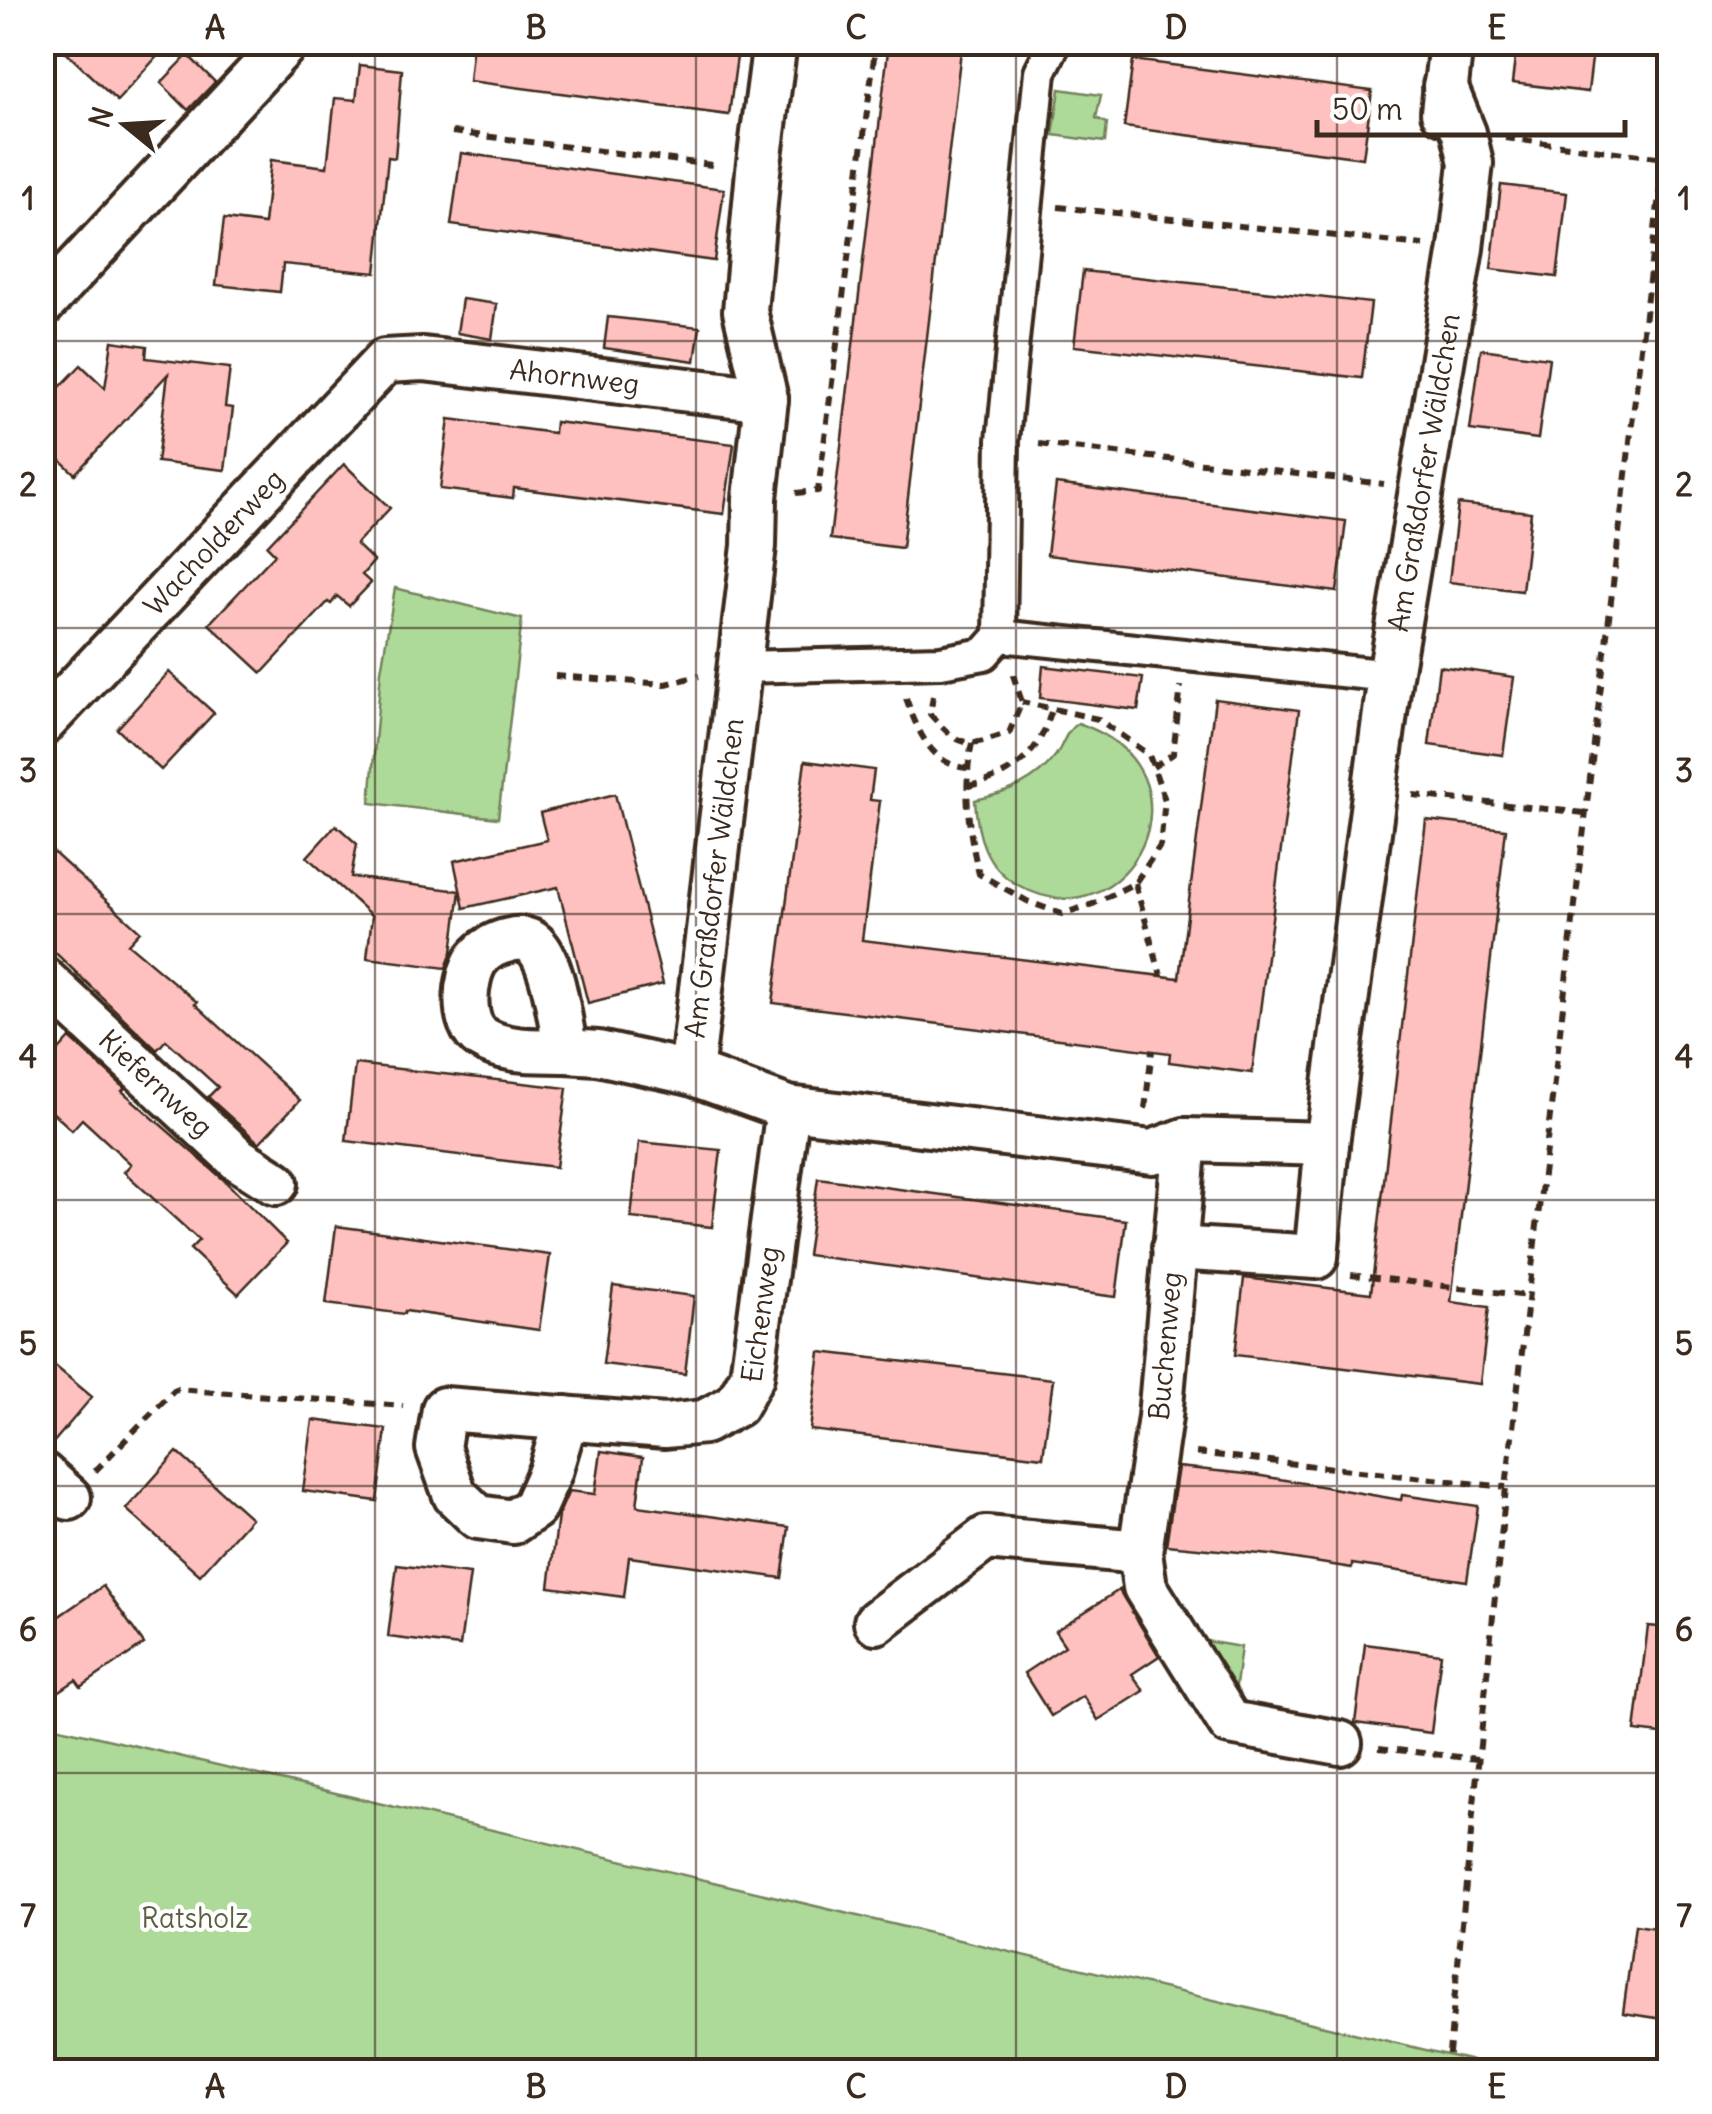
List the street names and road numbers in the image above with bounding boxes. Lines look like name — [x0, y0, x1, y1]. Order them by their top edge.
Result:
street label: Am Graßdorfer Wäldchen — [1380, 311, 1468, 634]
street label: Ahornweg — [508, 351, 641, 402]
street label: Wacholderweg — [136, 461, 291, 623]
street label: Am Graßdorfer Wäldchen — [677, 716, 751, 1040]
street label: Kiefernweg — [91, 1022, 220, 1145]
street label: Eichenweg — [733, 1244, 787, 1385]
street label: Buchenweg — [1141, 1270, 1189, 1422]

